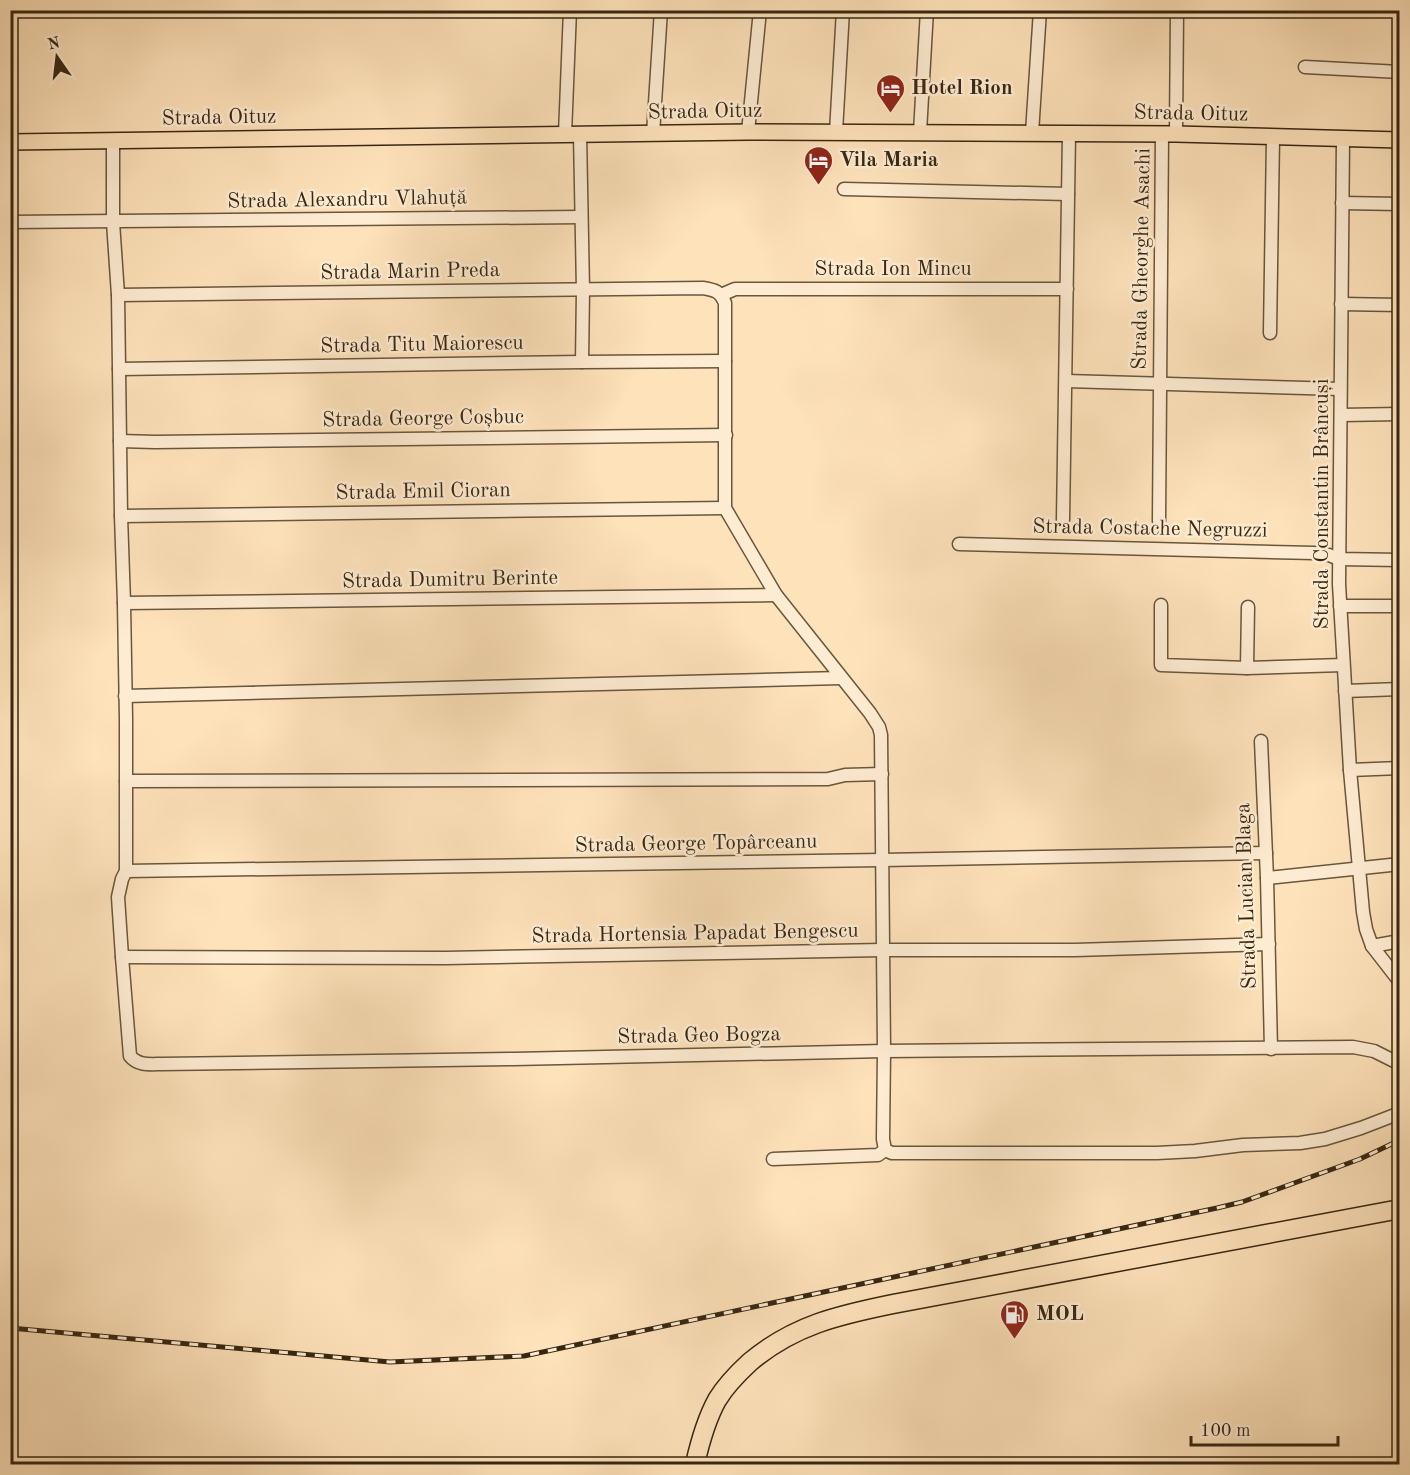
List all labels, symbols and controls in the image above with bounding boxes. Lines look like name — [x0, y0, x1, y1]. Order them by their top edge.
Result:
north arrow — [27, 27, 87, 87]
text: N — [46, 35, 62, 54]
hotel icon: Hotel Rion — [874, 72, 906, 114]
place label: Hotel Rion — [911, 78, 1013, 99]
street label: Strada Oituz — [647, 101, 763, 123]
street label: Strada Oituz — [1133, 103, 1249, 125]
street label: Strada Oituz — [161, 107, 277, 129]
hotel icon: Vila Maria — [802, 144, 834, 186]
street label: Strada Gheorghe Asachi — [1130, 148, 1154, 370]
place label: Vila Maria — [839, 150, 939, 171]
street label: Strada Alexandru Vlahuță — [227, 187, 467, 214]
street label: Strada Ion Mincu — [814, 259, 972, 280]
street label: Strada Marin Preda — [320, 260, 500, 284]
street label: Strada Titu Maiorescu — [320, 333, 524, 357]
street label: Strada Constantin Brâncuși — [1312, 379, 1334, 629]
street label: Strada George Coșbuc — [322, 407, 524, 432]
street label: Strada Emil Cioran — [335, 480, 511, 504]
street label: Strada Costache Negruzzi — [1032, 516, 1268, 542]
street label: Strada Dumitru Berinte — [342, 568, 558, 592]
street label: Strada Lucian Blaga — [1233, 802, 1261, 990]
street label: Strada George Topârceanu — [574, 831, 818, 857]
street label: Strada Hortensia Papadat Bengescu — [531, 921, 859, 947]
street label: Strada Geo Bogza — [617, 1024, 781, 1048]
fuel station icon: MOL — [999, 1298, 1031, 1340]
place label: MOL — [1036, 1304, 1084, 1325]
scale bar — [1191, 1409, 1338, 1447]
text: 100 m — [1200, 1422, 1251, 1440]

